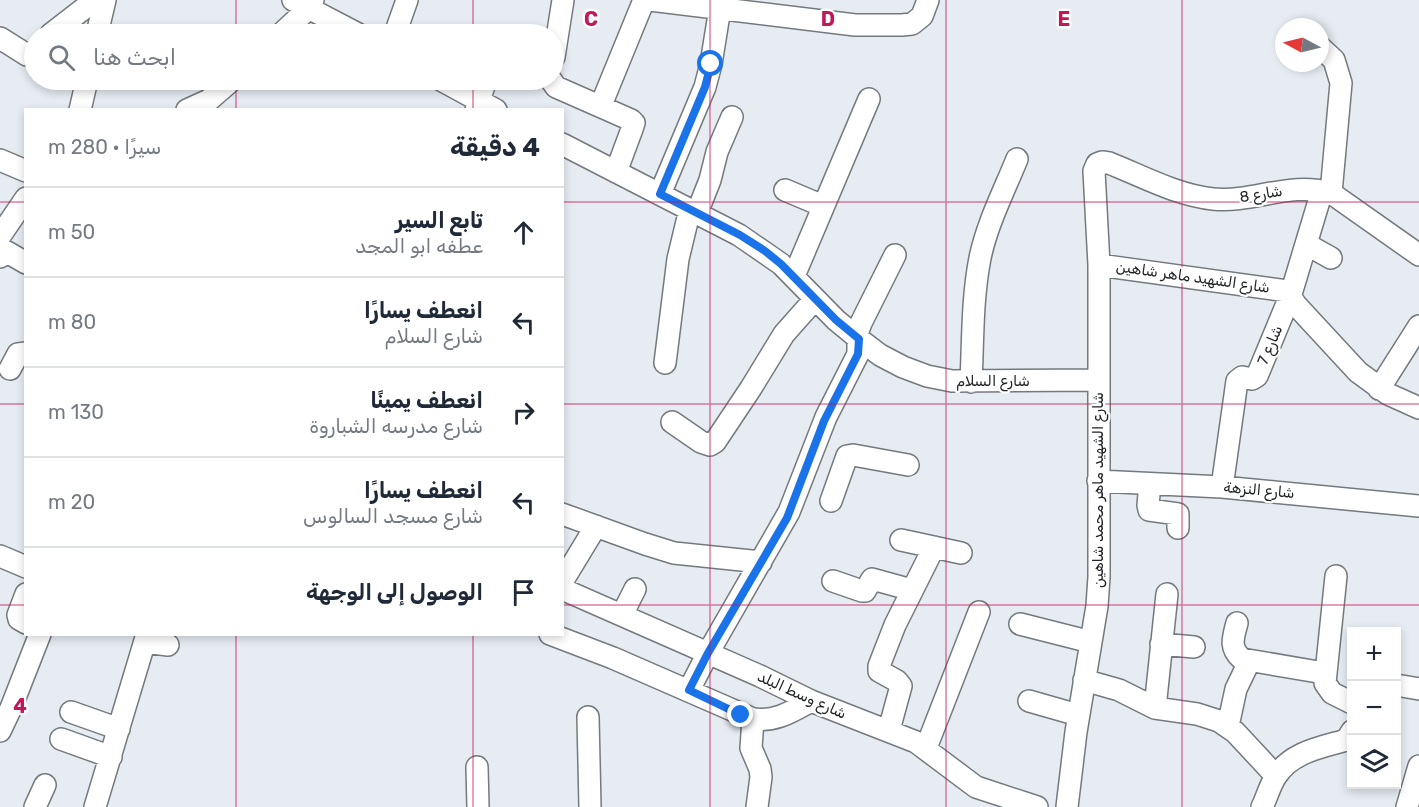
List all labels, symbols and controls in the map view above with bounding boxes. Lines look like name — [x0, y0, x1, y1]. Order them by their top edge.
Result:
text: C — [584, 7, 598, 31]
text: D — [821, 7, 835, 31]
text: E — [1058, 7, 1070, 31]
north arrow — [1275, 18, 1329, 72]
search box — [24, 24, 564, 90]
icon: search — [45, 41, 78, 74]
text: ابحث هنا — [93, 44, 176, 71]
route start — [697, 50, 723, 76]
text: 4 دقيقة — [450, 132, 540, 163]
text: سيرًا · 280 m — [48, 135, 161, 159]
street label: شارع 8 — [1238, 182, 1284, 208]
text: تابع السير — [395, 207, 483, 234]
icon: ahead — [507, 216, 540, 249]
text: 50 m — [48, 220, 95, 244]
text: عطفه ابو المجد — [355, 234, 483, 258]
street label: شارع الشهيد ماهر شاهين — [1115, 257, 1271, 299]
text: انعطف يسارًا — [364, 297, 483, 324]
icon: left — [507, 306, 540, 339]
text: 80 m — [48, 310, 96, 334]
street label: شارع 7 — [1254, 322, 1288, 368]
text: شارع السلام — [385, 324, 483, 348]
street label: شارع السلام — [956, 372, 1030, 392]
text: انعطف يمينًا — [370, 387, 483, 414]
street label: شارع الشهيد ماهر محمد شاهين — [1089, 392, 1109, 588]
icon: right — [507, 396, 540, 429]
text: 130 m — [48, 400, 104, 424]
text: شارع مدرسه الشباروة — [309, 414, 483, 438]
text: انعطف يسارًا — [364, 477, 483, 504]
street label: شارع النزهة — [1223, 478, 1295, 504]
icon: left — [507, 486, 540, 519]
text: 20 m — [48, 490, 95, 514]
text: شارع مسجد السالوس — [303, 504, 483, 528]
icon: arrive — [507, 576, 540, 609]
text: الوصول إلى الوجهة — [306, 579, 483, 606]
map controls — [1347, 627, 1401, 789]
button: + — [1347, 627, 1401, 681]
street label: شارع وسط البلد — [754, 667, 849, 725]
button: − — [1347, 681, 1401, 735]
text: 4 — [13, 694, 27, 718]
route end — [727, 701, 753, 727]
button: layers — [1347, 735, 1401, 789]

